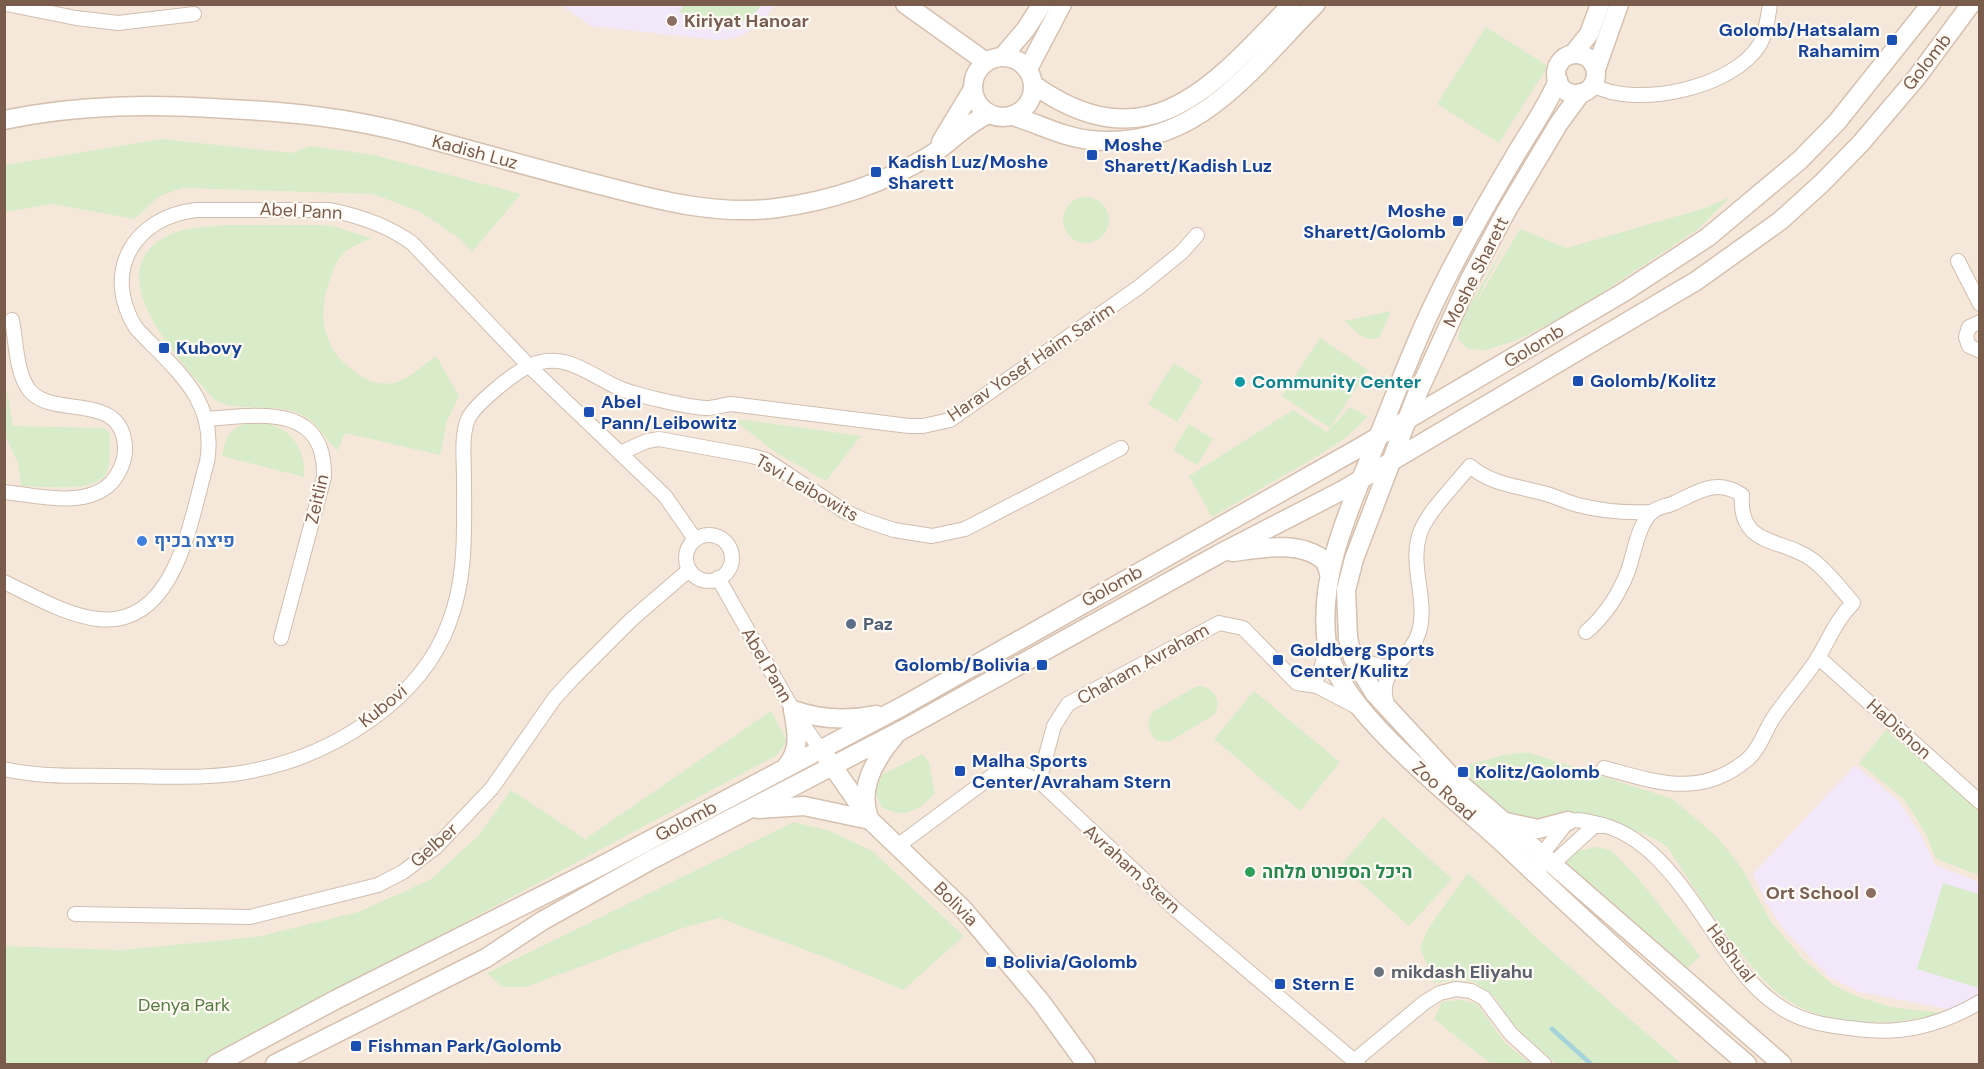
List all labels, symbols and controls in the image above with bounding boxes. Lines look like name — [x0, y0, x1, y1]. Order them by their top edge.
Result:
place label: Kiriyat Hanoar — [684, 9, 809, 33]
marker: Kiriyat Hanoar — [665, 14, 679, 28]
place label: Golomb/Hatsalam Rahamim — [1719, 18, 1880, 63]
street label: Golomb — [1897, 28, 1957, 96]
marker: Golomb/Hatsalam Rahamim — [1885, 33, 1899, 47]
street label: Kadish Luz — [430, 129, 520, 175]
place label: Moshe Sharett/Kadish Luz — [1104, 133, 1272, 178]
marker: Moshe Sharett/Kadish Luz — [1085, 148, 1099, 162]
place label: Kadish Luz/Moshe Sharett — [888, 150, 1048, 195]
marker: Kadish Luz/Moshe Sharett — [869, 165, 883, 179]
street label: Abel Pann — [259, 197, 343, 225]
place label: Moshe Sharett/Golomb — [1303, 199, 1446, 244]
street label: Moshe Sharett — [1438, 213, 1514, 331]
marker: Moshe Sharett/Golomb — [1451, 214, 1465, 228]
street label: Harav Yosef Haim Sarim — [943, 297, 1119, 427]
street label: Golomb — [1499, 319, 1569, 373]
place label: Kubovy — [176, 336, 242, 360]
marker: Kubovy — [157, 341, 171, 355]
place label: Golomb/Kolitz — [1590, 369, 1716, 393]
place label: Community Center — [1252, 370, 1421, 394]
marker: Golomb/Kolitz — [1571, 374, 1585, 388]
marker: Community Center — [1233, 375, 1247, 389]
place label: Abel Pann/Leibowitz — [601, 390, 737, 435]
marker: Abel Pann/Leibowitz — [582, 405, 596, 419]
street label: Tsvi Leibowits — [751, 449, 863, 527]
street label: Zeitlin — [300, 472, 334, 526]
place label: פיצה בכיף — [154, 529, 235, 553]
marker: פיצה בכיף — [135, 534, 149, 548]
street label: Golomb — [1077, 559, 1147, 613]
place label: Paz — [863, 612, 893, 636]
marker: Paz — [844, 617, 858, 631]
street label: Chaham Avraham — [1073, 618, 1213, 710]
street label: Abel Pann — [736, 623, 798, 707]
place label: Goldberg Sports Center/Kulitz — [1290, 638, 1435, 683]
place label: Golomb/Bolivia — [894, 653, 1030, 677]
marker: Goldberg Sports Center/Kulitz — [1271, 653, 1285, 667]
marker: Golomb/Bolivia — [1035, 658, 1049, 672]
street label: Kubovi — [354, 679, 412, 733]
street label: HaDishon — [1862, 694, 1936, 764]
place label: Malha Sports Center/Avraham Stern — [972, 749, 1171, 794]
street label: Zoo Road — [1407, 756, 1481, 826]
place label: Kolitz/Golomb — [1475, 760, 1600, 784]
marker: Malha Sports Center/Avraham Stern — [953, 764, 967, 778]
marker: Kolitz/Golomb — [1456, 765, 1470, 779]
street label: Golomb — [651, 795, 721, 847]
street label: Gelber — [405, 817, 463, 873]
street label: Avraham Stern — [1078, 819, 1186, 919]
place label: היכל הספורט מלחה — [1262, 860, 1412, 884]
marker: היכל הספורט מלחה — [1243, 865, 1257, 879]
street label: Bolivia — [929, 877, 983, 931]
place label: Ort School — [1766, 881, 1859, 905]
marker: Ort School — [1864, 886, 1878, 900]
street label: HaShual — [1701, 919, 1761, 987]
place label: Bolivia/Golomb — [1003, 950, 1138, 974]
marker: Bolivia/Golomb — [984, 955, 998, 969]
place label: mikdash Eliyahu — [1391, 960, 1533, 984]
marker: mikdash Eliyahu — [1372, 965, 1386, 979]
place label: Stern E — [1292, 972, 1354, 996]
marker: Stern E — [1273, 977, 1287, 991]
park label: Denya Park — [138, 993, 230, 1017]
place label: Fishman Park/Golomb — [368, 1034, 562, 1058]
marker: Fishman Park/Golomb — [349, 1039, 363, 1053]

